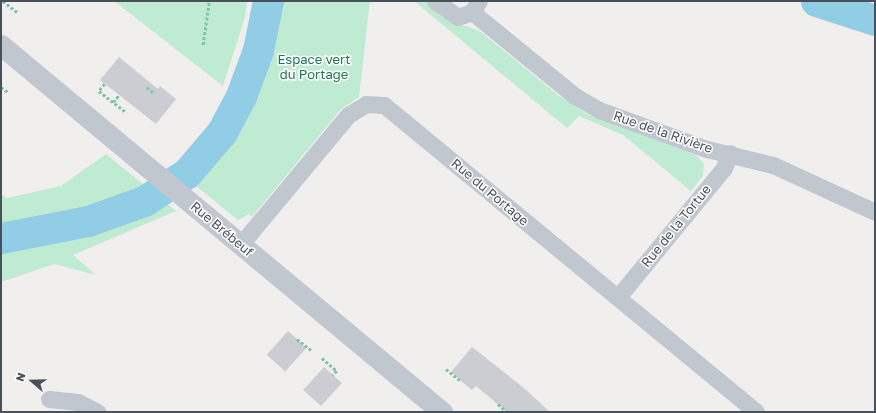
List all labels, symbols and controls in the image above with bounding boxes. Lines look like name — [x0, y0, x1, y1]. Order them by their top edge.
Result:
park label: Espace vert du Portage — [277, 52, 351, 83]
street label: Rue de la Rivière — [611, 108, 715, 156]
street label: Rue du Portage — [448, 155, 532, 229]
street label: Rue de la Tortue — [638, 182, 714, 270]
street label: Rue Brébeuf — [188, 198, 256, 260]
north arrow — [12, 361, 52, 401]
text: N — [13, 371, 28, 383]

